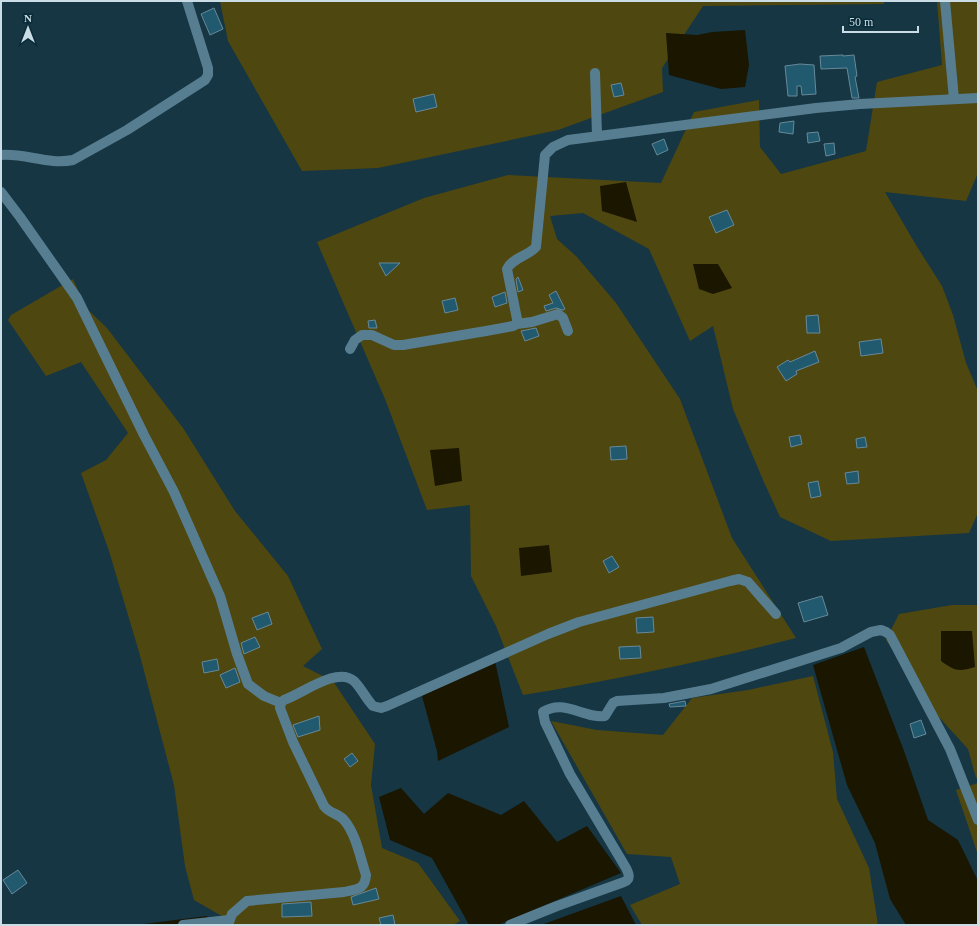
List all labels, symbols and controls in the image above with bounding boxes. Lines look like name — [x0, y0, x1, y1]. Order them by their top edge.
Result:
north arrow — [8, 8, 48, 48]
scale bar — [843, 8, 918, 34]
text: N — [24, 12, 32, 24]
text: 50 m — [849, 15, 874, 29]

